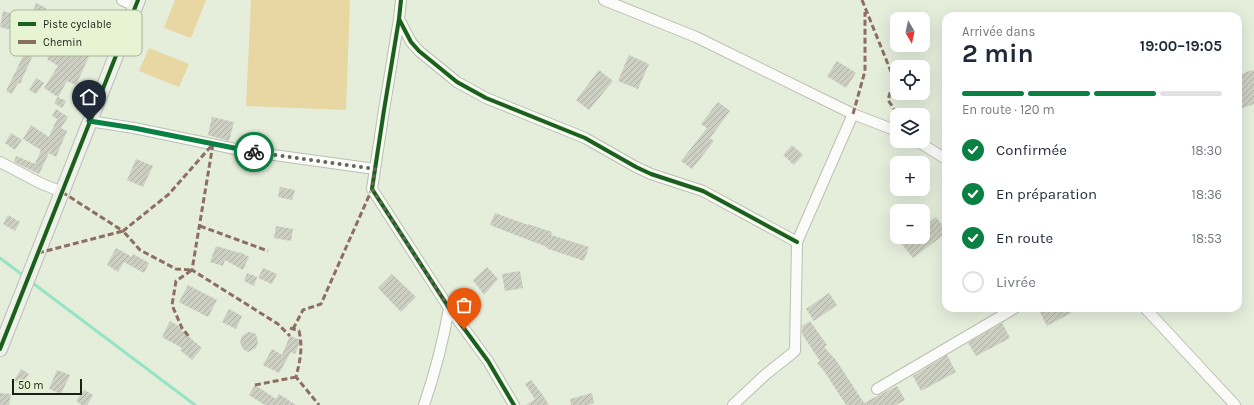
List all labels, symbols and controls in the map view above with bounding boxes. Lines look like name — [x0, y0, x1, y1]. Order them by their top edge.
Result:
legend — [10, 10, 142, 56]
north arrow — [890, 12, 930, 52]
map controls — [890, 12, 930, 244]
text: Piste cyclable — [43, 18, 112, 31]
text: Arrivée dans — [962, 24, 1035, 39]
text: Chemin — [43, 36, 82, 49]
text: 19:00–19:05 — [1140, 37, 1222, 55]
text: 2 min — [962, 38, 1034, 69]
button: locate — [890, 60, 930, 100]
pin — [72, 80, 106, 121]
icon: home — [78, 86, 100, 108]
text: En route · 120 m — [962, 102, 1055, 117]
button: layers — [890, 108, 930, 148]
courier — [234, 132, 274, 172]
icon: check — [962, 139, 984, 161]
icon: bike — [243, 141, 265, 163]
text: Confirmée — [996, 141, 1067, 159]
text: 18:30 — [1191, 143, 1222, 158]
button: + — [890, 156, 930, 196]
icon: check — [962, 183, 984, 205]
text: En préparation — [996, 185, 1097, 203]
text: 18:36 — [1192, 187, 1222, 202]
button: − — [890, 204, 930, 244]
icon: check — [962, 227, 984, 249]
text: En route — [996, 229, 1053, 247]
text: 18:53 — [1192, 231, 1222, 246]
text: Livrée — [996, 273, 1036, 291]
pin — [447, 288, 481, 329]
icon: bag — [453, 294, 475, 316]
scale bar — [12, 377, 82, 396]
text: 50 m — [18, 379, 44, 392]

